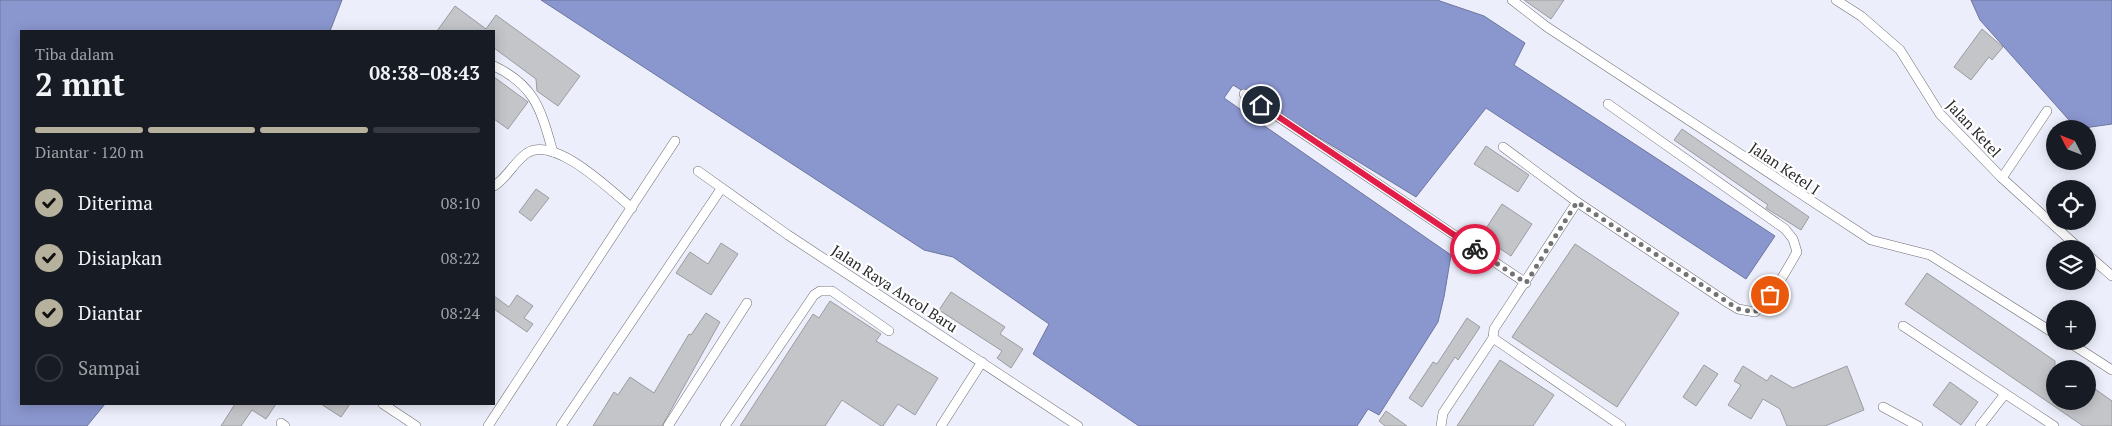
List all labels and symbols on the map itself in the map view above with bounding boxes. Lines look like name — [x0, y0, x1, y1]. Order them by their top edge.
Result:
pin — [1240, 84, 1282, 126]
street label: Jalan Ketel — [1942, 95, 2006, 161]
north arrow — [2046, 120, 2096, 170]
street label: Jalan Ketel I — [1746, 137, 1824, 199]
courier — [1450, 224, 1500, 274]
street label: Jalan Raya Ancol Baru — [828, 240, 962, 336]
pin — [1749, 274, 1791, 316]

